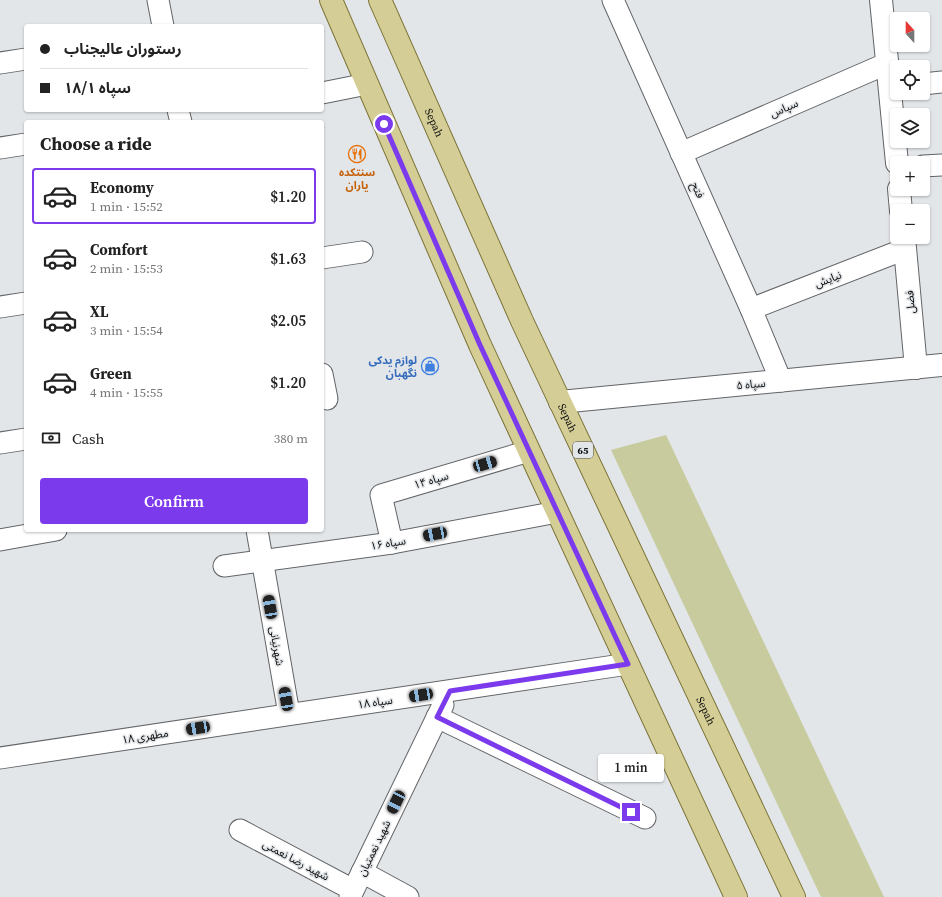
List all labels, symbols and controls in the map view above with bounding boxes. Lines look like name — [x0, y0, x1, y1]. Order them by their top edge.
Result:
north arrow — [890, 12, 930, 52]
map controls — [890, 12, 930, 244]
text: رستوران عالیجناب — [64, 38, 182, 59]
button: locate — [890, 60, 930, 100]
text: سپاه ۱۸/۱ — [64, 77, 131, 98]
street label: سپاس — [768, 96, 801, 121]
street label: Sepah — [421, 106, 447, 140]
button: layers — [890, 108, 930, 148]
route start — [375, 115, 393, 133]
text: Choose a ride — [40, 131, 152, 156]
restaurant icon: سنتکده یاران — [347, 144, 367, 164]
button: + — [890, 156, 930, 196]
place label: سنتکده یاران — [339, 165, 375, 193]
text: Economy — [90, 177, 154, 198]
icon: car — [42, 178, 78, 214]
street label: فتح — [687, 180, 708, 201]
text: $1.20 — [270, 186, 306, 207]
text: 1 min · 15:52 — [90, 198, 163, 215]
button: − — [890, 204, 930, 244]
text: Comfort — [90, 239, 148, 260]
icon: car — [42, 240, 78, 276]
text: $1.63 — [270, 248, 306, 269]
text: 2 min · 15:53 — [90, 260, 163, 277]
street label: نیایش — [813, 268, 844, 291]
street label: فضل — [902, 290, 919, 314]
text: XL — [90, 301, 109, 322]
icon: car — [42, 302, 78, 338]
text: $2.05 — [270, 310, 306, 331]
text: 3 min · 15:54 — [90, 322, 163, 339]
place label: لوازم یدکی نگهبان — [369, 353, 417, 381]
shop icon: لوازم یدکی نگهبان — [420, 356, 440, 376]
text: Green — [90, 363, 132, 384]
icon: car — [42, 364, 78, 400]
text: $1.20 — [270, 372, 306, 393]
street label: سپاه ۵ — [736, 376, 767, 393]
text: 4 min · 15:55 — [90, 384, 163, 401]
street label: Sepah — [554, 401, 581, 435]
icon: cash — [40, 427, 62, 449]
text: Cash — [72, 428, 104, 449]
text: 380 m — [274, 430, 308, 447]
road number: 65 — [573, 442, 593, 458]
car — [472, 455, 498, 473]
street label: سپاه ۱۴ — [412, 468, 451, 493]
button: Confirm — [40, 478, 308, 524]
car — [422, 526, 448, 542]
street label: سپاه ۱۶ — [369, 533, 407, 554]
car — [262, 594, 278, 620]
street label: شهرنیانی — [266, 625, 287, 667]
car — [278, 686, 294, 712]
car — [408, 687, 434, 703]
street label: سپاه ۱۸ — [356, 693, 394, 712]
street label: Sepah — [692, 694, 719, 728]
car — [185, 720, 211, 736]
street label: مطهری ۱۸ — [121, 725, 170, 748]
callout: 1 min — [598, 754, 664, 782]
text: 1 min — [614, 759, 648, 776]
car — [385, 789, 407, 815]
route end — [622, 803, 640, 821]
street label: شهید نعمتیان — [354, 817, 395, 879]
street label: شهید رضا نعمتی — [260, 837, 332, 884]

